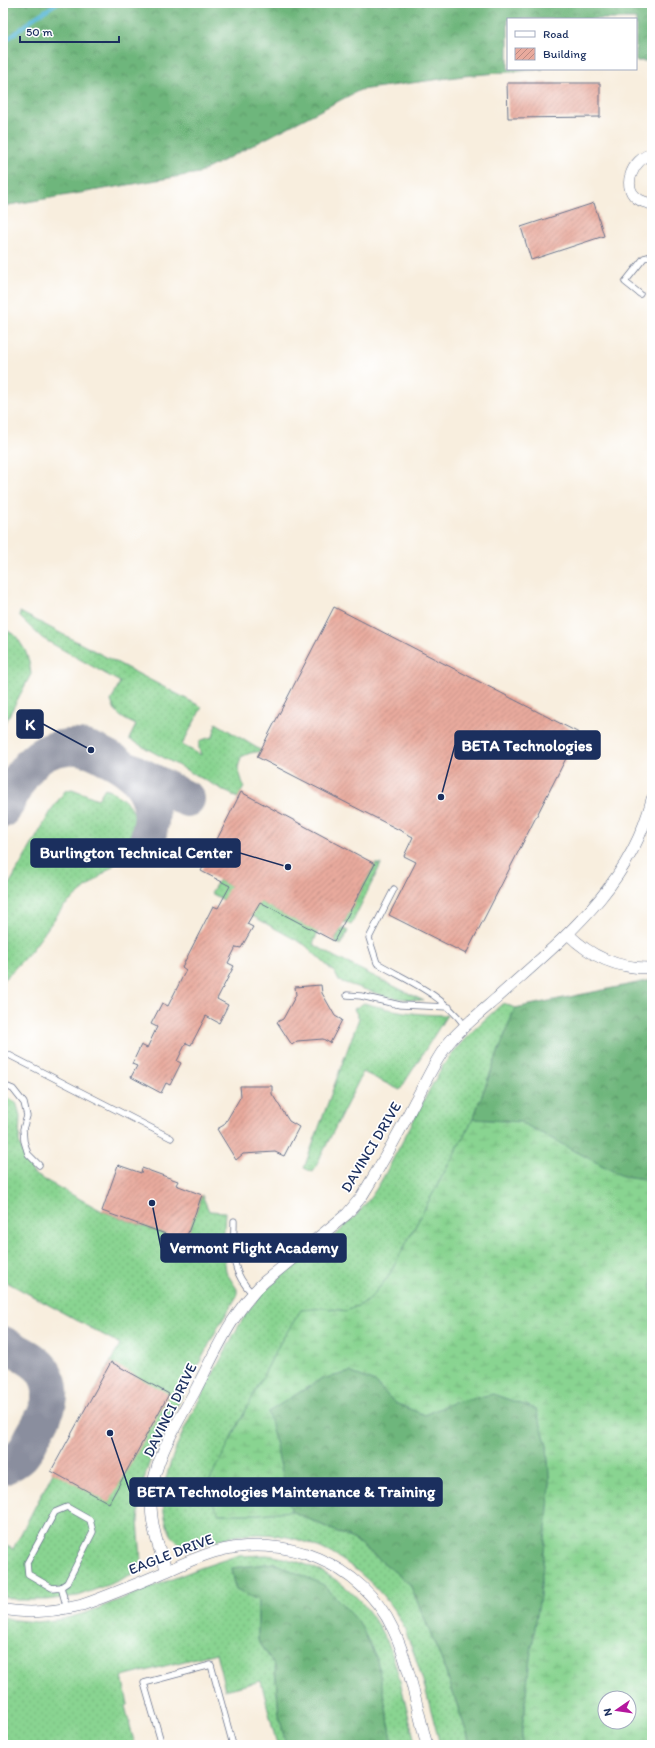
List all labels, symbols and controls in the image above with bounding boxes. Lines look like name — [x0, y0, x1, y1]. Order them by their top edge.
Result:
scale bar — [20, 18, 119, 44]
legend — [507, 18, 637, 70]
text: 50 m — [26, 25, 52, 39]
text: Road — [543, 27, 569, 41]
text: Building — [543, 47, 587, 61]
callout: K — [17, 710, 43, 738]
text: K — [25, 715, 36, 734]
callout: BETA Technologies — [455, 731, 600, 759]
text: BETA Technologies — [461, 736, 593, 756]
callout: Burlington Technical Center — [31, 839, 240, 867]
text: Burlington Technical Center — [40, 843, 233, 863]
street label: DAVINCI DRIVE — [337, 1098, 405, 1196]
callout: Vermont Flight Academy — [161, 1234, 346, 1262]
text: Vermont Flight Academy — [170, 1238, 339, 1258]
street label: DAVINCI DRIVE — [139, 1360, 201, 1460]
callout: BETA Technologies Maintenance & Training — [130, 1478, 442, 1506]
text: BETA Technologies Maintenance & Training — [137, 1482, 436, 1502]
street label: EAGLE DRIVE — [126, 1530, 216, 1578]
north arrow — [597, 1690, 637, 1730]
text: N — [601, 1707, 615, 1717]

